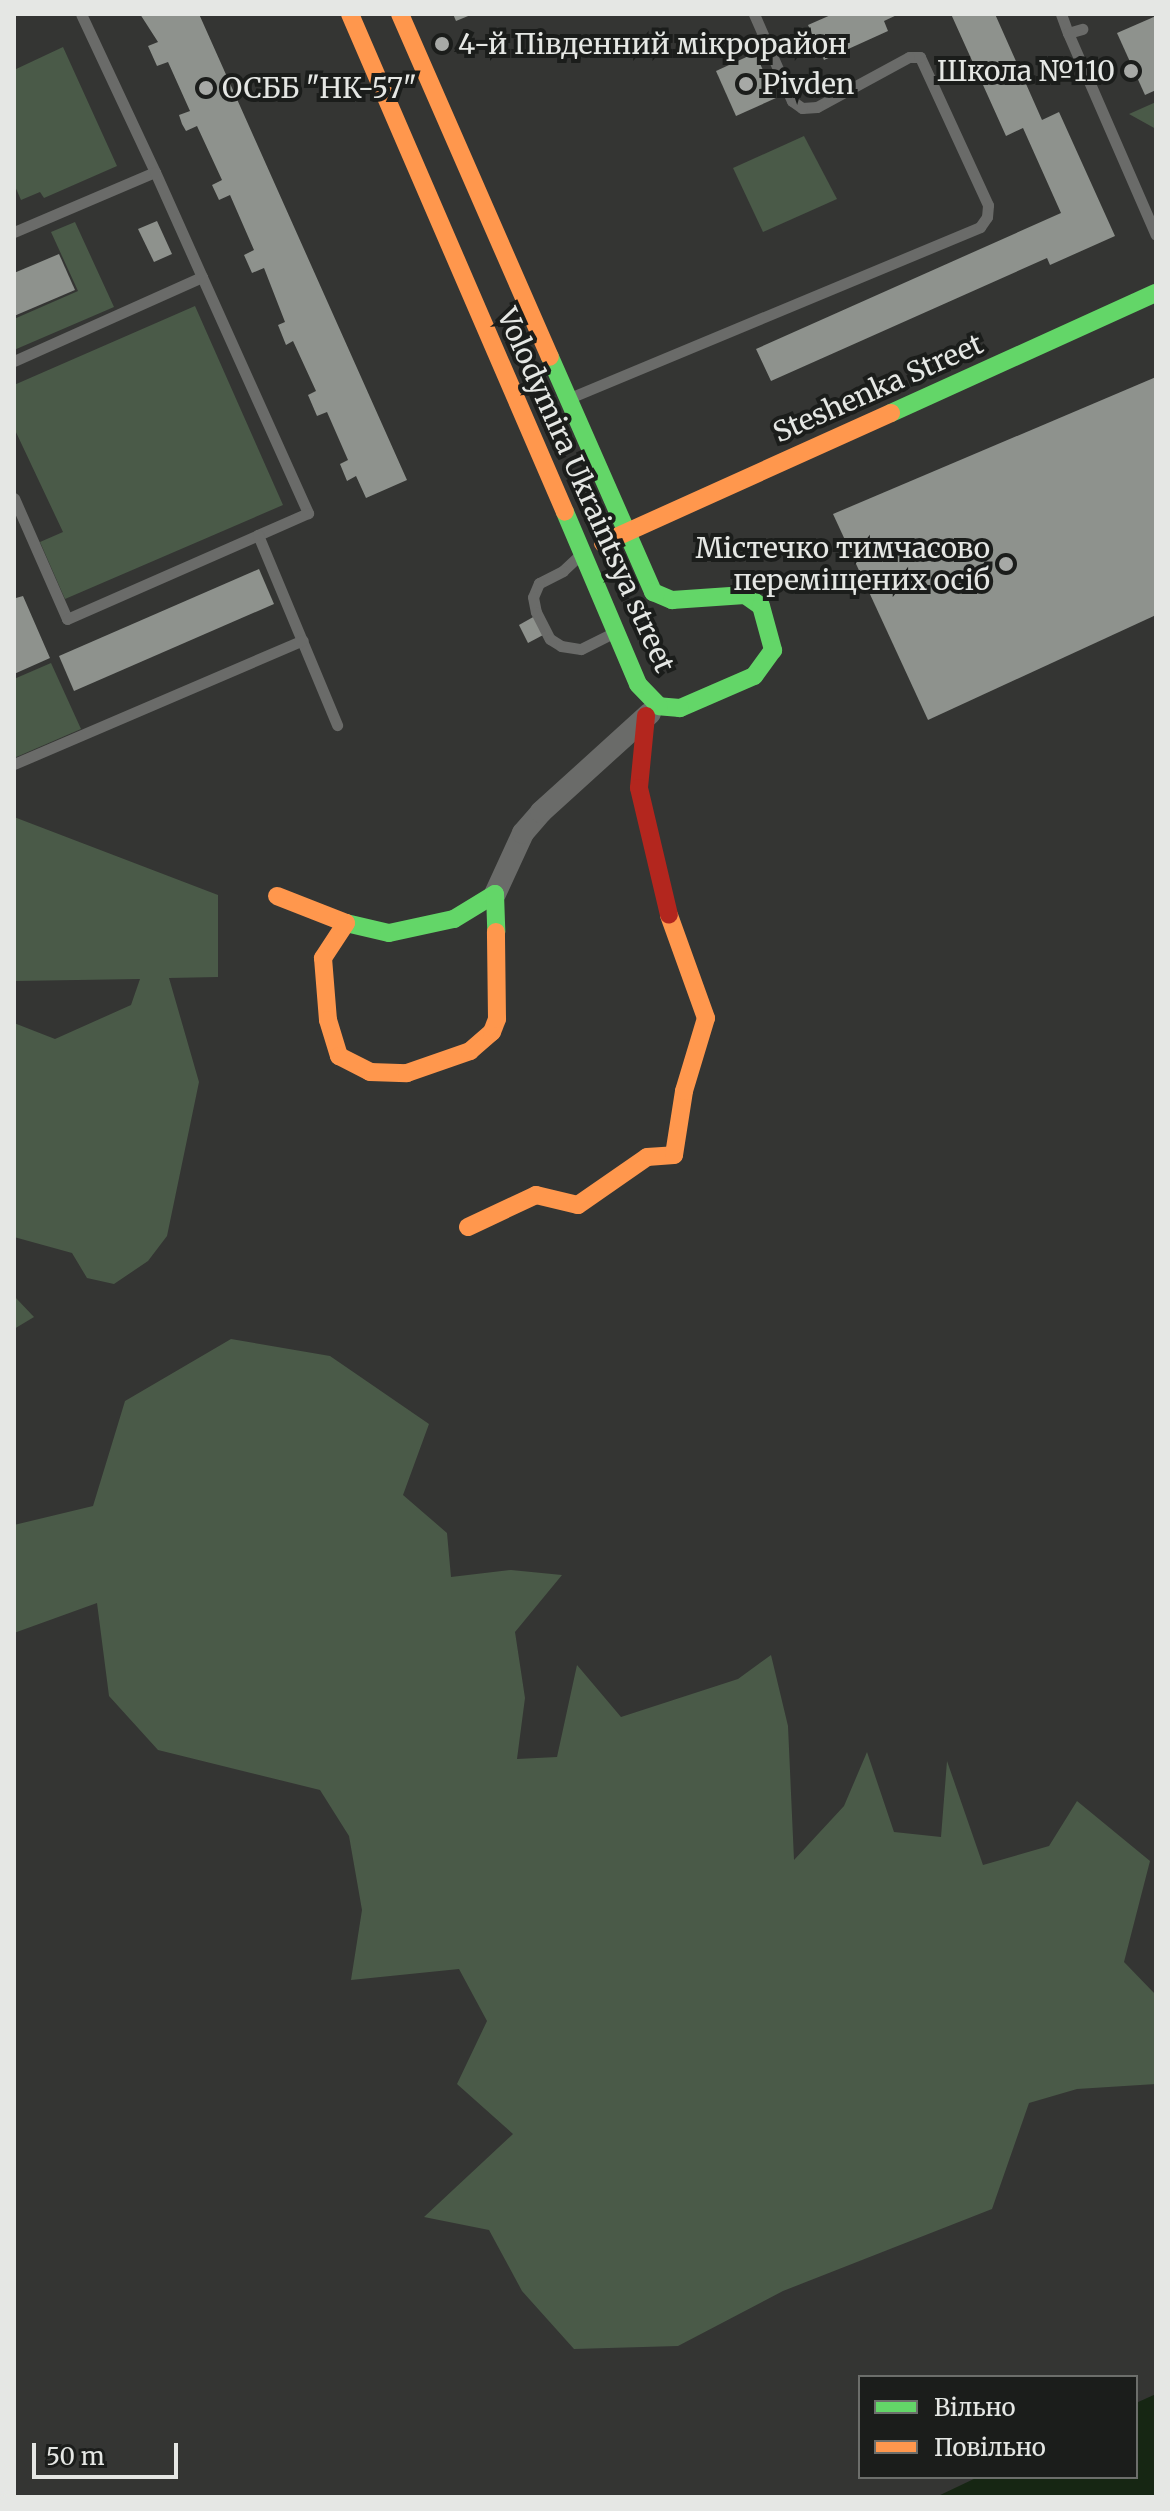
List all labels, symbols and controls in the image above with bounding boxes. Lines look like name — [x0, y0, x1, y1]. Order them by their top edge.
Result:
place label: 4-й Південний мікрорайон — [458, 27, 847, 61]
marker: 4-й Південний мікрорайон — [433, 35, 451, 53]
place label: Школа №110 — [936, 54, 1115, 88]
marker: Школа №110 — [1122, 62, 1140, 80]
place label: Pivden — [762, 67, 854, 101]
place label: ОСББ "НК-57" — [222, 71, 417, 105]
marker: Pivden — [737, 75, 755, 93]
marker: ОСББ "НК-57" — [197, 79, 215, 97]
street label: Volodymira Ukraintsya street — [490, 303, 682, 677]
street label: Steshenka Street — [768, 327, 988, 449]
place label: Містечко тимчасово переміщених осіб — [695, 531, 990, 597]
marker: Містечко тимчасово переміщених осіб — [997, 555, 1015, 573]
legend — [858, 2375, 1138, 2479]
text: Вільно — [934, 2392, 1016, 2423]
scale bar — [36, 2427, 182, 2477]
text: Повільно — [934, 2432, 1046, 2463]
text: 50 m — [46, 2441, 105, 2472]

